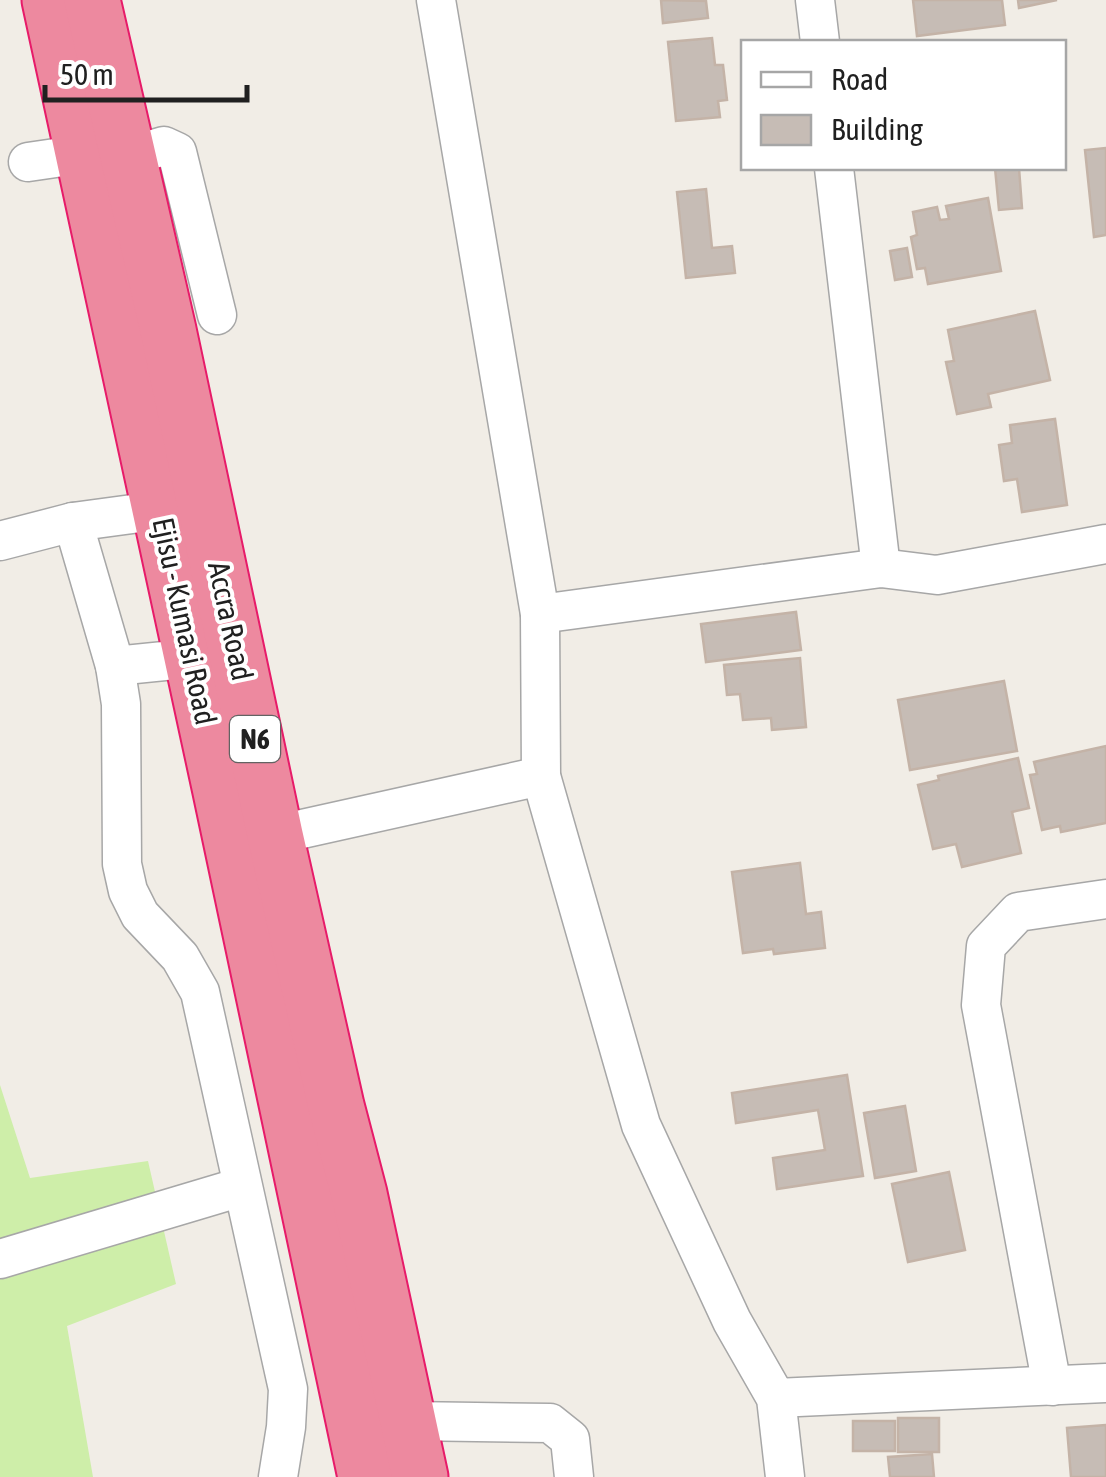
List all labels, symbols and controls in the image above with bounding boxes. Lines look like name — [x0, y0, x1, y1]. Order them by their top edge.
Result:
scale bar — [45, 40, 248, 102]
legend — [741, 40, 1066, 170]
text: 50 m — [60, 57, 114, 91]
text: Road — [831, 62, 888, 96]
text: Building — [831, 112, 923, 146]
street label: Ejisu - Kumasi Road — [146, 514, 224, 728]
street label: Accra Road — [202, 559, 260, 683]
road number: N6 — [230, 716, 280, 762]

